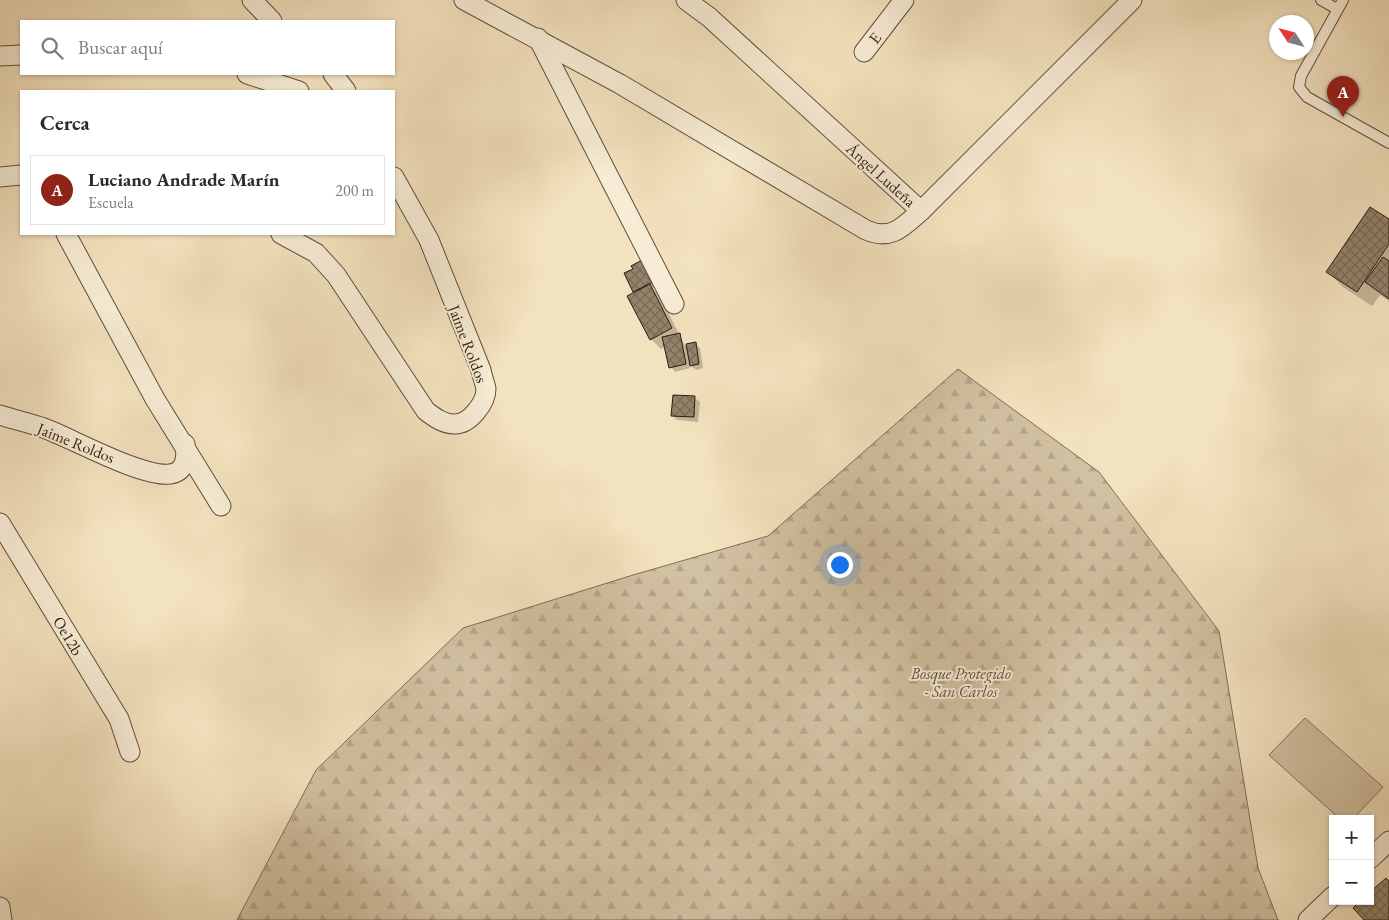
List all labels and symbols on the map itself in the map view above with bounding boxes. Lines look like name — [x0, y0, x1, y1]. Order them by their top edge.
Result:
north arrow — [1269, 15, 1314, 60]
street label: E — [864, 28, 886, 48]
pin: A — [1327, 76, 1359, 117]
street label: Ángel Ludeña — [841, 138, 921, 212]
street label: Jaime Roldos — [443, 300, 492, 386]
street label: Jaime Roldos — [32, 417, 118, 468]
your location — [827, 552, 853, 578]
street label: Oe12b — [48, 613, 88, 659]
park label: Bosque Protegido - San Carlos — [910, 663, 1011, 702]

